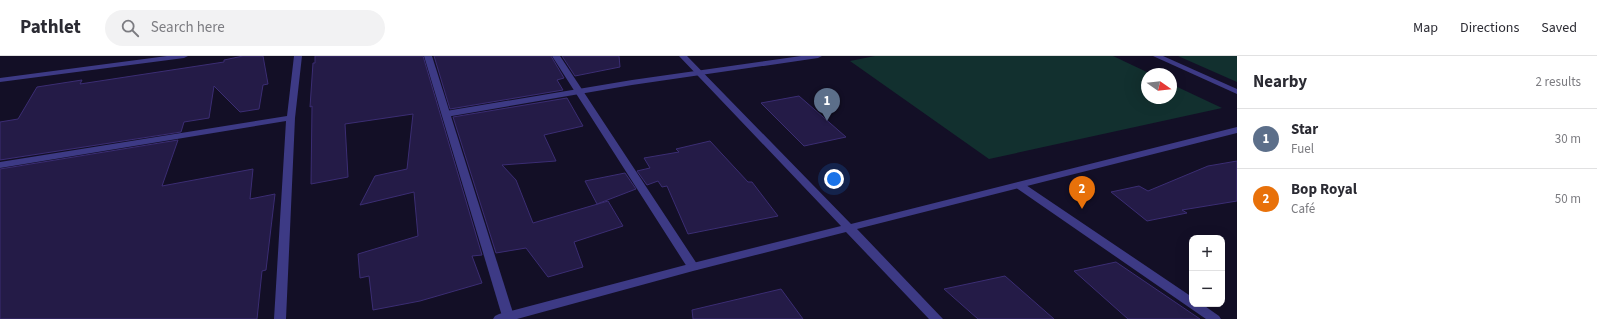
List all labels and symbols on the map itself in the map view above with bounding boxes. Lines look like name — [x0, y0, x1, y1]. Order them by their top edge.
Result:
north arrow — [1141, 68, 1177, 104]
pin: 1 — [814, 88, 840, 121]
your location — [824, 169, 844, 189]
pin: 2 — [1069, 176, 1095, 209]

